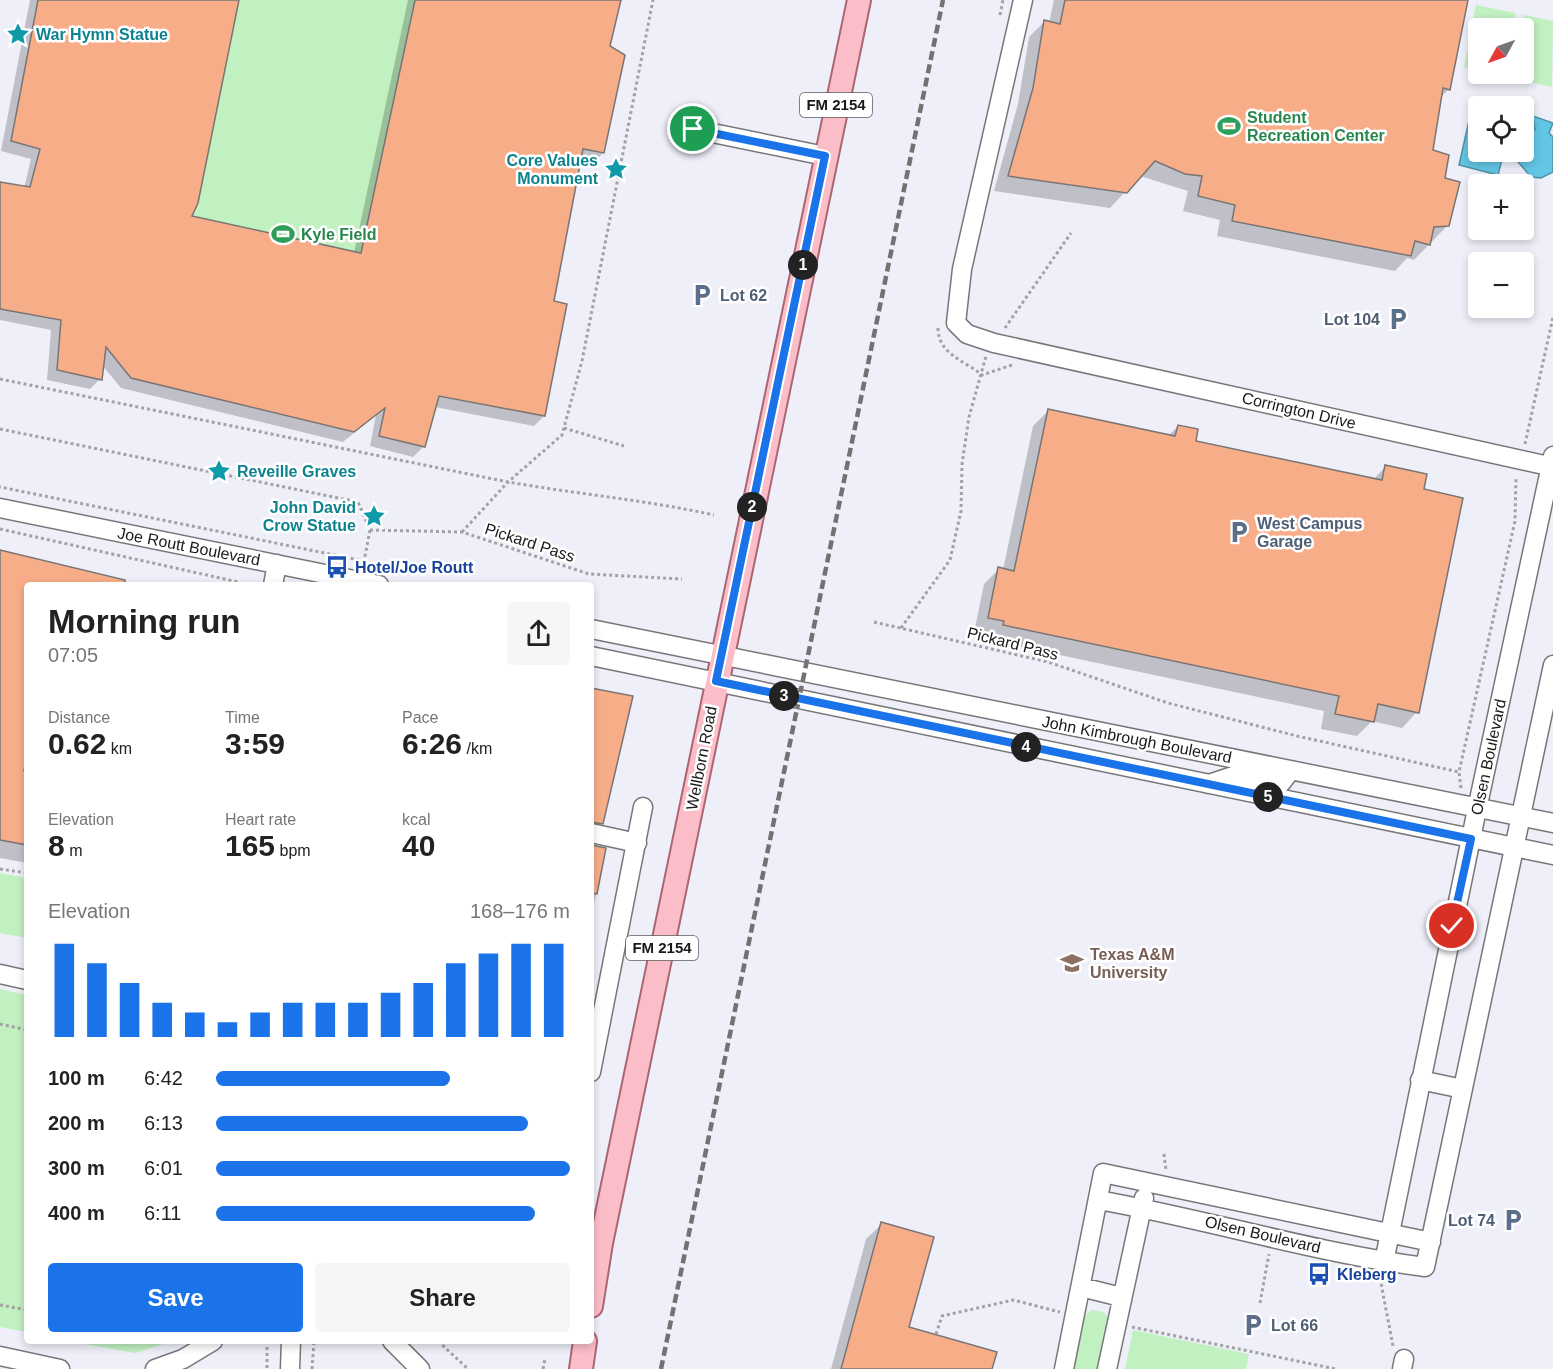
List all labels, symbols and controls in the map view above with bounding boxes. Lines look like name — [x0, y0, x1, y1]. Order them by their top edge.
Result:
north arrow — [1468, 18, 1534, 84]
map controls — [1468, 18, 1534, 318]
place icon: War Hymn Statue — [5, 21, 31, 47]
place label: War Hymn Statue — [36, 26, 168, 43]
road number: FM 2154 — [800, 93, 872, 117]
button: locate — [1468, 96, 1534, 162]
pin — [667, 103, 718, 154]
place label: Student Recreation Center — [1247, 109, 1385, 144]
icon: arrive — [676, 112, 709, 145]
sports icon: Student Recreation Center — [1216, 113, 1242, 139]
place label: Core Values Monument — [506, 152, 599, 187]
place icon: Core Values Monument — [603, 156, 629, 182]
button: + — [1468, 174, 1534, 240]
sports icon: Kyle Field — [270, 221, 296, 247]
place label: Kyle Field — [301, 226, 377, 243]
pin: 1 — [788, 250, 818, 280]
button: − — [1468, 252, 1534, 318]
text: 1 — [799, 256, 807, 273]
parking icon: Lot 62 — [689, 282, 715, 308]
place label: Lot 62 — [720, 287, 767, 304]
parking icon: Lot 104 — [1385, 306, 1411, 332]
place label: Lot 104 — [1324, 311, 1380, 328]
street label: Corrington Drive — [1240, 389, 1358, 432]
place icon: Reveille Graves — [206, 458, 232, 484]
place label: Reveille Graves — [237, 463, 356, 480]
pin: 2 — [737, 492, 767, 522]
text: 2 — [748, 498, 756, 515]
place label: John David Crow Statue — [263, 499, 356, 534]
place icon: John David Crow Statue — [361, 503, 387, 529]
place label: West Campus Garage — [1257, 515, 1363, 550]
parking icon: West Campus Garage — [1226, 519, 1252, 545]
street label: Pickard Pass — [483, 520, 577, 565]
street label: Joe Routt Boulevard — [116, 524, 262, 569]
bus stop icon: Hotel/Joe Routt — [324, 554, 350, 580]
place label: Hotel/Joe Routt — [355, 559, 474, 576]
button: share — [507, 602, 570, 665]
text: Morning run — [48, 603, 240, 640]
street label: Pickard Pass — [966, 624, 1060, 663]
text: 07:05 — [48, 644, 98, 666]
pin: 3 — [769, 681, 799, 711]
text: 3 — [780, 687, 788, 704]
street label: Olsen Boulevard — [1468, 697, 1509, 817]
street label: Wellborn Road — [683, 705, 720, 812]
text: Distance — [48, 709, 110, 726]
text: Time — [225, 709, 260, 726]
text: Pace — [402, 709, 438, 726]
street label: John Kimbrough Boulevard — [1041, 713, 1233, 766]
text: 0.62 — [48, 727, 106, 760]
text: 3:59 — [225, 727, 285, 760]
text: 6:26 — [402, 727, 462, 760]
pin: 4 — [1011, 732, 1041, 762]
text: 4 — [1022, 738, 1030, 755]
text: km — [106, 740, 132, 757]
text: /km — [462, 740, 492, 757]
pin: 5 — [1253, 782, 1283, 812]
text: 5 — [1264, 788, 1272, 805]
text: Elevation — [48, 811, 114, 828]
text: Heart rate — [225, 811, 296, 828]
text: kcal — [402, 811, 430, 828]
text: 8 — [48, 829, 65, 862]
text: 165 — [225, 829, 275, 862]
text: 40 — [402, 829, 435, 862]
text: m — [65, 842, 82, 859]
text: bpm — [275, 842, 311, 859]
text: Elevation — [48, 900, 130, 922]
text: 168–176 m — [470, 900, 570, 922]
pin — [1426, 900, 1477, 951]
icon: check — [1435, 909, 1468, 942]
road number: FM 2154 — [626, 936, 698, 960]
place label: Texas A&M University — [1090, 946, 1174, 981]
school or university icon: Texas A&M University — [1059, 950, 1085, 976]
text: 100 m — [48, 1067, 105, 1089]
text: 6:42 — [144, 1067, 183, 1089]
text: 200 m — [48, 1112, 105, 1134]
text: 6:13 — [144, 1112, 183, 1134]
text: 300 m — [48, 1157, 105, 1179]
text: 6:01 — [144, 1157, 183, 1179]
text: 400 m — [48, 1202, 105, 1224]
text: 6:11 — [144, 1202, 181, 1224]
parking icon: Lot 74 — [1500, 1207, 1526, 1233]
place label: Lot 74 — [1448, 1212, 1495, 1229]
street label: Olsen Boulevard — [1203, 1213, 1322, 1256]
bus stop icon: Kleberg — [1306, 1261, 1332, 1287]
button: Save — [48, 1263, 303, 1332]
button: Share — [315, 1263, 570, 1332]
place label: Kleberg — [1337, 1266, 1397, 1283]
parking icon: Lot 66 — [1240, 1312, 1266, 1338]
place label: Lot 66 — [1271, 1317, 1318, 1334]

